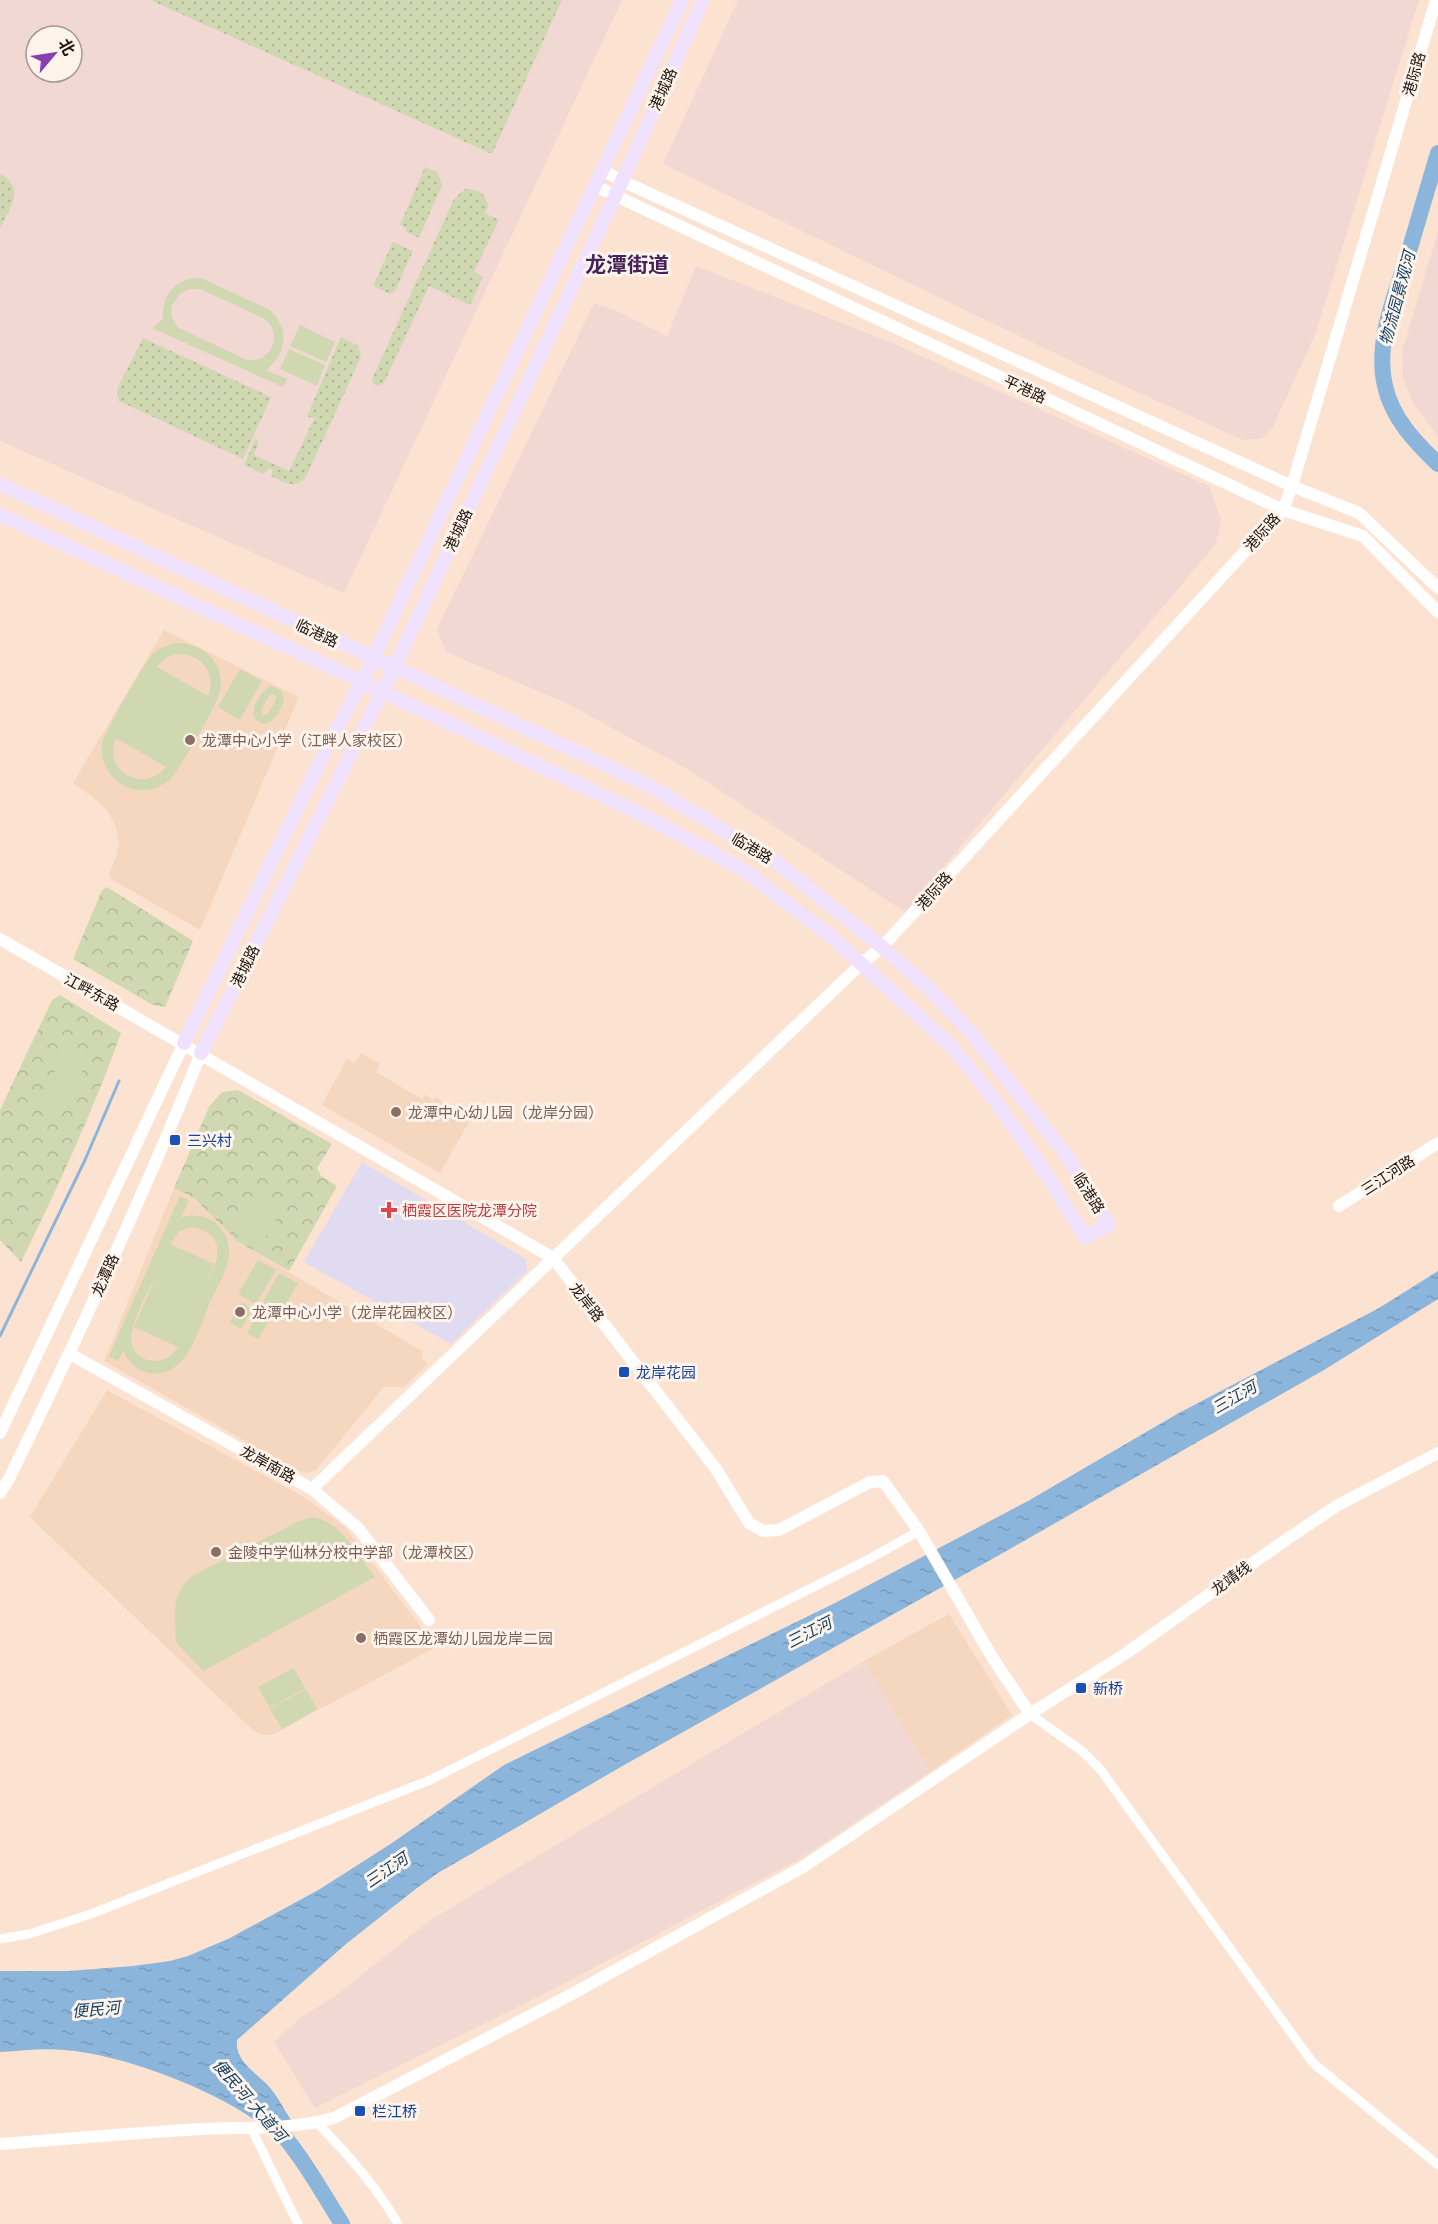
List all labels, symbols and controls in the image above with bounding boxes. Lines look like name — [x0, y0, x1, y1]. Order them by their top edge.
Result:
north arrow — [24, 24, 84, 84]
text: 北 — [54, 35, 80, 59]
street label: 港际路 — [1399, 50, 1429, 98]
street label: 港城路 — [645, 65, 681, 113]
water label: 物流园景观河 — [1375, 246, 1420, 347]
district label: 龙潭街道 — [585, 251, 669, 277]
street label: 平港路 — [1001, 371, 1049, 407]
street label: 港城路 — [440, 506, 476, 554]
street label: 港际路 — [1240, 509, 1284, 555]
street label: 临港路 — [293, 615, 341, 651]
place label: 龙潭中心小学（江畔人家校区） — [202, 731, 412, 750]
marker: 龙潭中心小学（江畔人家校区） — [183, 733, 197, 747]
street label: 临港路 — [728, 828, 776, 868]
street label: 港际路 — [912, 868, 956, 914]
street label: 港城路 — [227, 942, 263, 990]
street label: 江畔东路 — [61, 969, 123, 1015]
place label: 龙潭中心幼儿园（龙岸分园） — [408, 1103, 603, 1122]
marker: 龙潭中心幼儿园（龙岸分园） — [389, 1105, 403, 1119]
place label: 三兴村 — [187, 1131, 232, 1150]
marker: 三兴村 — [168, 1133, 182, 1147]
street label: 三江河路 — [1358, 1151, 1418, 1199]
street label: 临港路 — [1069, 1169, 1109, 1217]
marker: 栖霞区医院龙潭分院 — [380, 1201, 398, 1219]
place label: 栖霞区医院龙潭分院 — [402, 1201, 537, 1220]
street label: 龙潭路 — [87, 1251, 123, 1299]
street label: 龙岸路 — [566, 1278, 608, 1326]
place label: 龙潭中心小学（龙岸花园校区） — [252, 1303, 462, 1322]
marker: 龙潭中心小学（龙岸花园校区） — [233, 1305, 247, 1319]
place label: 龙岸花园 — [636, 1363, 696, 1382]
marker: 龙岸花园 — [617, 1365, 631, 1379]
water label: 三江河 — [1208, 1375, 1262, 1418]
street label: 龙岸南路 — [237, 1441, 299, 1487]
place label: 金陵中学仙林分校中学部（龙潭校区） — [228, 1543, 483, 1562]
marker: 金陵中学仙林分校中学部（龙潭校区） — [209, 1545, 223, 1559]
street label: 龙靖线 — [1207, 1557, 1255, 1599]
water label: 三江河 — [783, 1611, 838, 1652]
place label: 栖霞区龙潭幼儿园龙岸二园 — [373, 1629, 553, 1648]
marker: 栖霞区龙潭幼儿园龙岸二园 — [354, 1631, 368, 1645]
place label: 新桥 — [1093, 1679, 1123, 1698]
marker: 新桥 — [1074, 1681, 1088, 1695]
water label: 三江河 — [361, 1847, 414, 1892]
water label: 便民河 — [71, 1997, 124, 2021]
water label: 便民河-大道河 — [209, 2055, 293, 2147]
place label: 栏江桥 — [372, 2102, 417, 2121]
marker: 栏江桥 — [353, 2104, 367, 2118]

